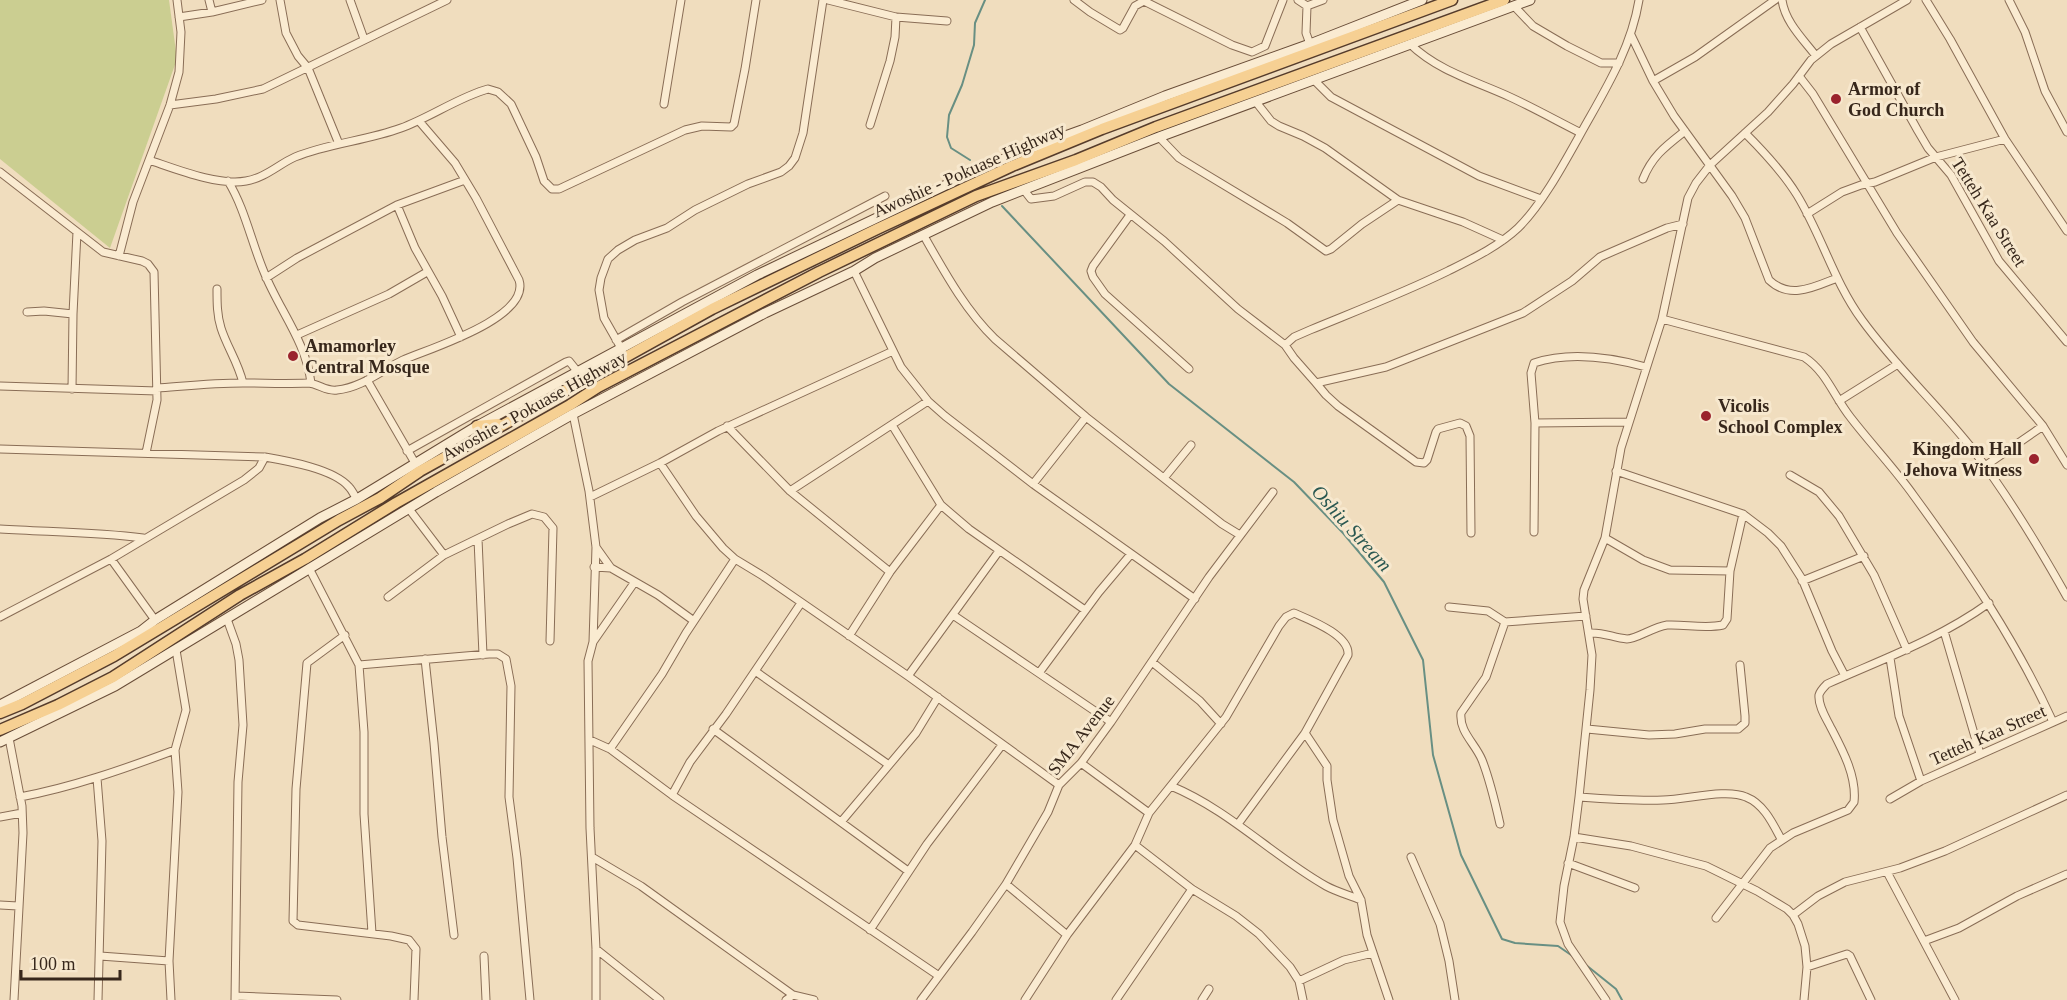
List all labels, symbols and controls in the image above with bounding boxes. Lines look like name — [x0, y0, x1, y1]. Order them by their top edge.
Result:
place label: Armor of God Church — [1848, 79, 1944, 120]
marker: Armor of God Church — [1829, 92, 1843, 106]
street label: Awoshie - Pokuase Highway — [870, 119, 1068, 221]
street label: Tetteh Kaa Street — [1947, 154, 2031, 270]
place label: Amamorley Central Mosque — [305, 336, 430, 377]
street label: Awoshie - Pokuase Highway — [438, 347, 630, 465]
marker: Amamorley Central Mosque — [286, 349, 300, 363]
place label: Vicolis School Complex — [1718, 396, 1843, 437]
marker: Vicolis School Complex — [1699, 409, 1713, 423]
place label: Kingdom Hall Jehova Witness — [1903, 439, 2022, 480]
marker: Kingdom Hall Jehova Witness — [2027, 452, 2041, 466]
water label: Oshiu Stream — [1307, 480, 1397, 576]
street label: SMA Avenue — [1044, 691, 1118, 779]
street label: Tetteh Kaa Street — [1927, 701, 2049, 769]
scale bar — [21, 943, 120, 981]
text: 100 m — [30, 954, 76, 974]

